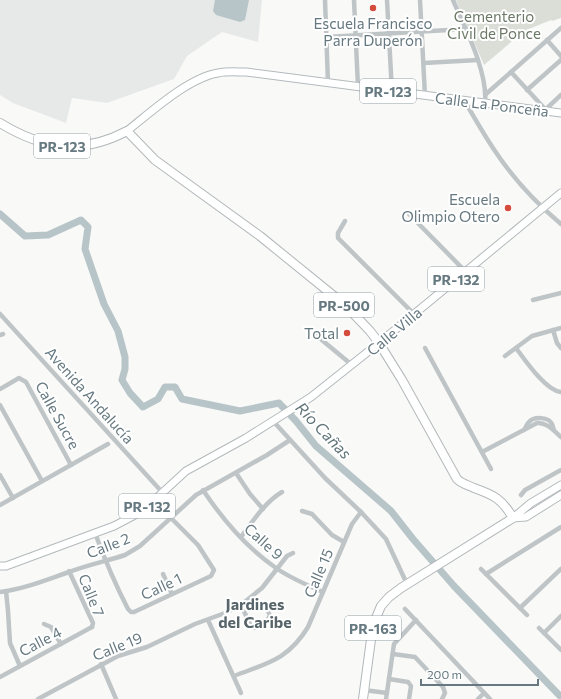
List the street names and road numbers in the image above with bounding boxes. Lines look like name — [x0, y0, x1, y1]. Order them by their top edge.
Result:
road number: PR-123 — [360, 79, 416, 103]
street label: Calle La Ponceña — [434, 88, 550, 120]
road number: PR-123 — [34, 134, 90, 158]
road number: PR-132 — [428, 267, 484, 291]
road number: PR-500 — [314, 293, 374, 317]
street label: Calle Villa — [363, 303, 425, 359]
street label: Avenida Andalucía — [42, 343, 138, 447]
street label: Calle Sucre — [32, 378, 84, 452]
road number: PR-132 — [119, 494, 175, 518]
street label: Calle 9 — [241, 519, 287, 563]
street label: Calle 2 — [84, 529, 132, 561]
street label: Calle 15 — [300, 546, 336, 600]
street label: Calle 1 — [138, 569, 184, 603]
street label: Calle 7 — [75, 571, 109, 619]
road number: PR-163 — [345, 616, 401, 640]
street label: Calle 4 — [16, 622, 64, 660]
street label: Calle 19 — [90, 628, 144, 664]

